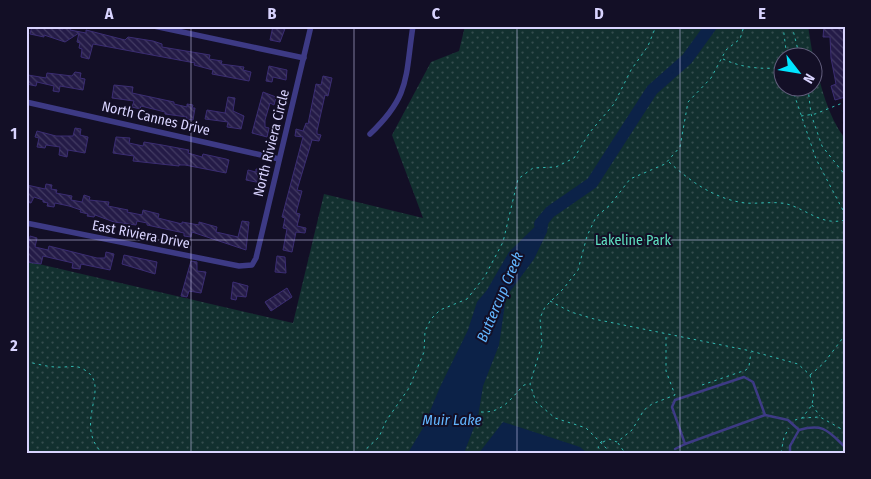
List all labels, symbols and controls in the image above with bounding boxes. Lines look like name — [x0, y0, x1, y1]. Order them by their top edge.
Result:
text: A — [104, 4, 114, 23]
text: B — [268, 4, 277, 23]
text: C — [432, 4, 441, 23]
text: D — [594, 4, 604, 23]
text: E — [758, 4, 766, 23]
north arrow — [774, 48, 824, 98]
text: N — [799, 70, 818, 86]
street label: North Riviera Circle — [250, 88, 293, 199]
street label: North Cannes Drive — [100, 98, 212, 139]
text: 1 — [11, 124, 17, 143]
street label: East Riviera Drive — [91, 217, 191, 252]
park label: Lakeline Park — [595, 232, 671, 249]
water label: Buttercup Creek — [473, 249, 527, 345]
text: 2 — [9, 336, 18, 355]
water label: Muir Lake — [422, 411, 482, 429]

